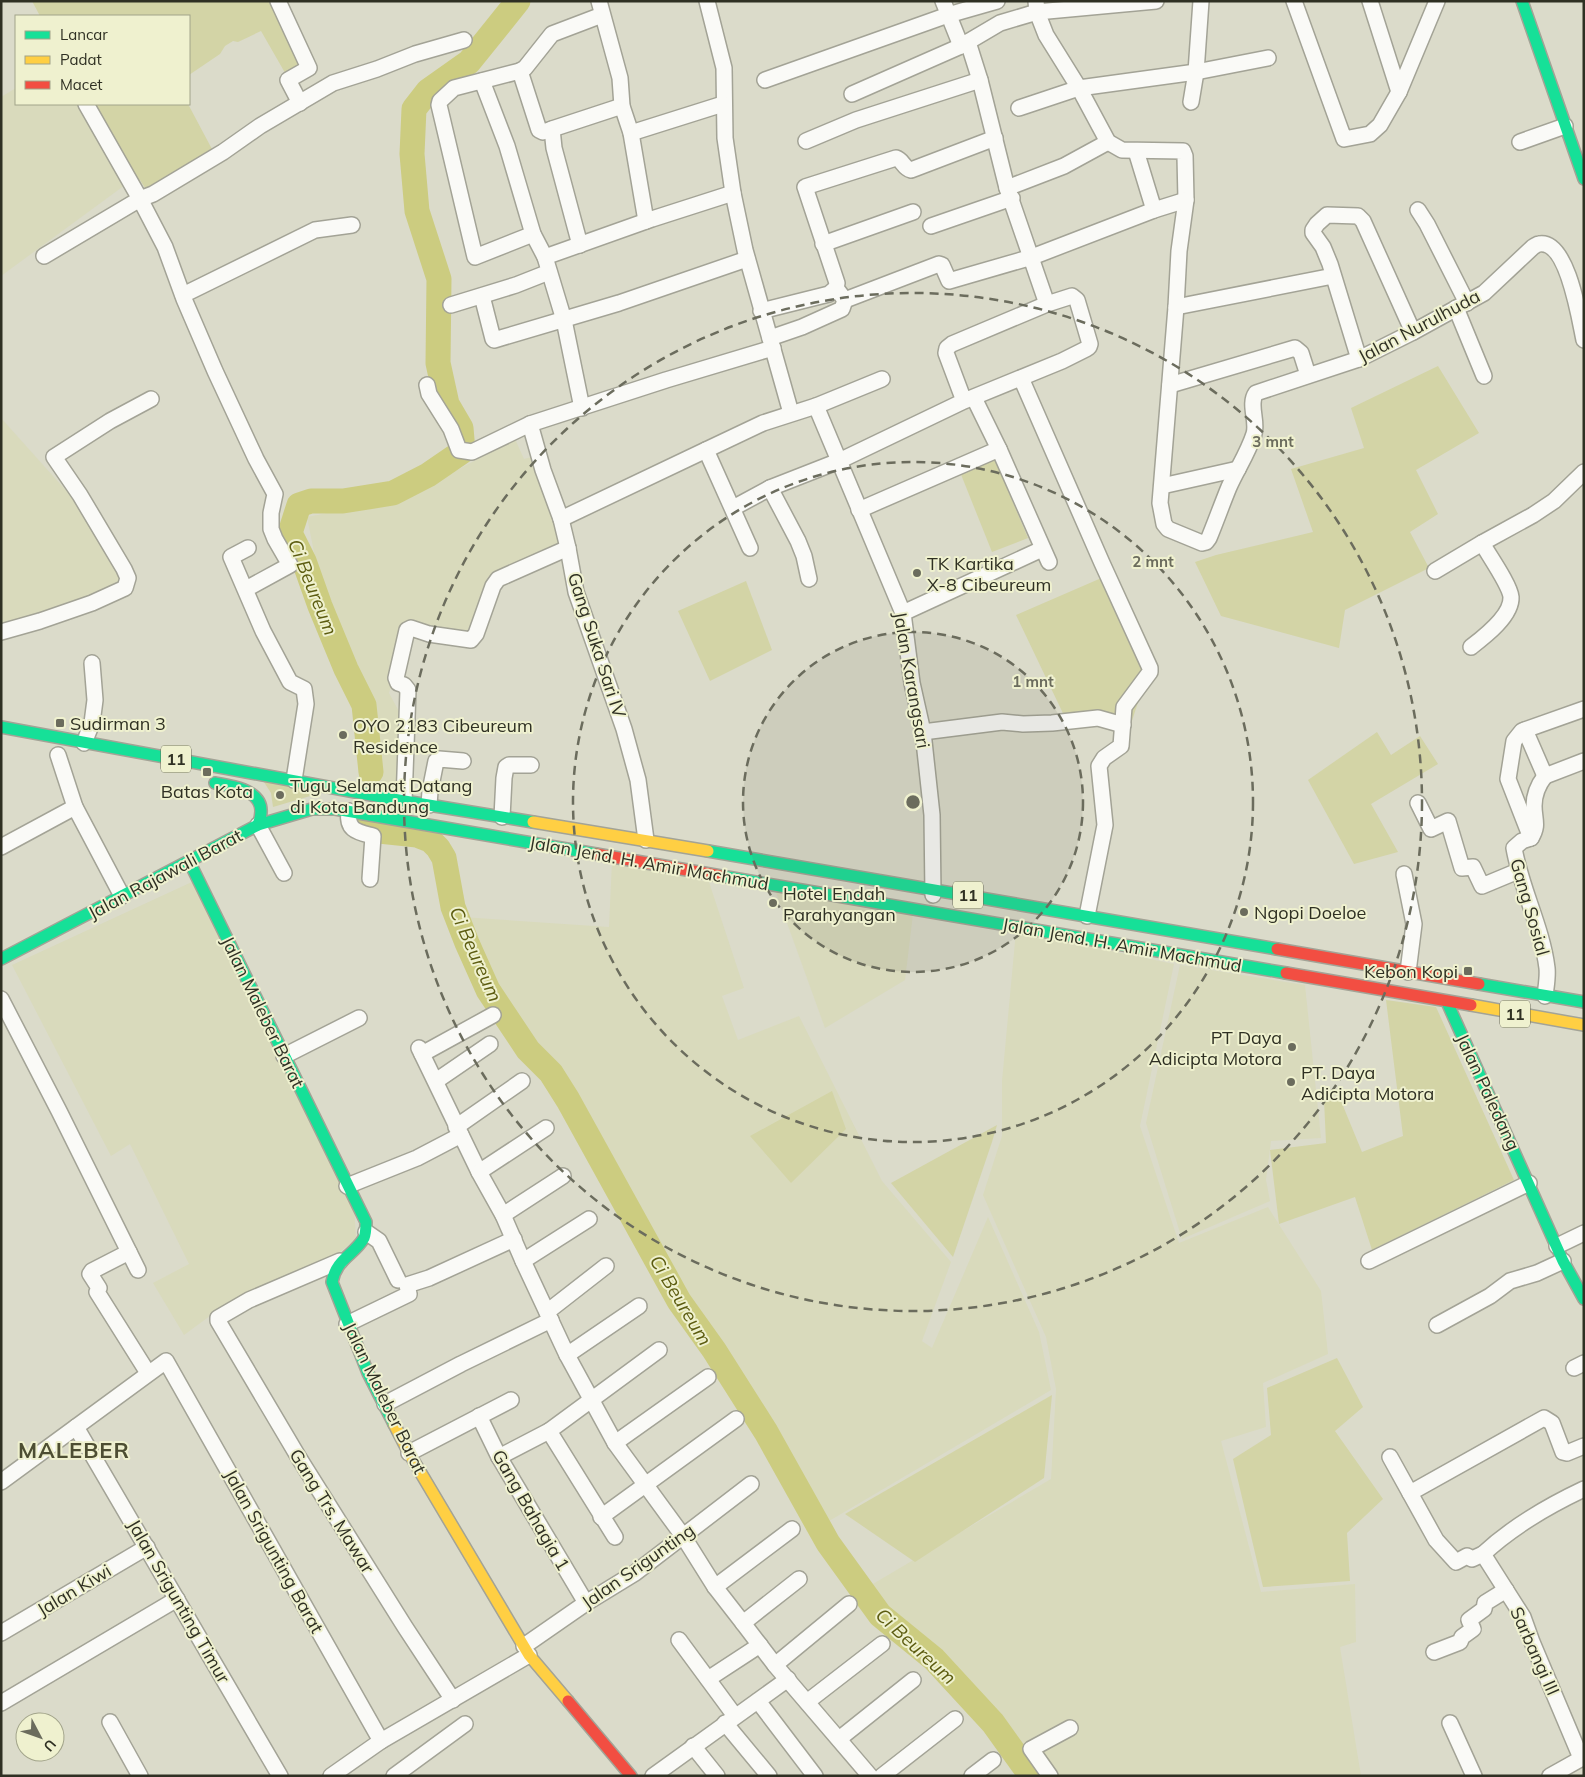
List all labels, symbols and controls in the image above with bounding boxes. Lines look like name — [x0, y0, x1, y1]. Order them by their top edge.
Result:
legend — [15, 15, 190, 105]
text: Lancar — [60, 25, 108, 44]
text: Padat — [60, 50, 102, 69]
text: Macet — [60, 75, 103, 94]
street label: Jalan Nurulhuda — [1354, 284, 1484, 368]
text: 3 mnt — [1252, 432, 1294, 451]
water label: Ci Beureum — [283, 535, 343, 639]
place label: TK Kartika X-8 Cibeureum — [927, 552, 1051, 596]
text: 2 mnt — [1132, 552, 1174, 571]
marker: TK Kartika X-8 Cibeureum — [911, 567, 923, 579]
street label: Gang Suka Sari IV — [563, 570, 631, 721]
street label: Jalan Karangsari — [889, 610, 935, 750]
text: 1 mnt — [1012, 672, 1054, 691]
place label: Sudirman 3 — [70, 712, 166, 735]
place label: OYO 2183 Cibeureum Residence — [353, 714, 533, 758]
marker: Sudirman 3 — [54, 717, 66, 729]
marker: OYO 2183 Cibeureum Residence — [337, 729, 349, 741]
road number: 11 — [161, 746, 191, 772]
marker: Batas Kota — [201, 766, 213, 778]
place label: Tugu Selamat Datang di Kota Bandung — [290, 774, 472, 818]
place label: Batas Kota — [161, 780, 253, 803]
marker: Tugu Selamat Datang di Kota Bandung — [274, 789, 286, 801]
centre of rings — [904, 793, 922, 811]
street label: Jalan Rajawali Barat — [84, 824, 246, 924]
street label: Jalan Jend. H. Amir Machmud — [527, 831, 771, 895]
street label: Gang Sosial — [1505, 856, 1555, 958]
place label: Hotel Endah Parahyangan — [783, 882, 896, 926]
road number: 11 — [953, 882, 983, 908]
marker: Hotel Endah Parahyangan — [767, 897, 779, 909]
place label: Ngopi Doeloe — [1254, 901, 1366, 924]
water label: Ci Beureum — [444, 903, 508, 1005]
marker: Ngopi Doeloe — [1238, 906, 1250, 918]
street label: Jalan Jend. H. Amir Machmud — [1000, 913, 1244, 977]
street label: Jalan Maleber Barat — [216, 932, 310, 1092]
place label: Kebon Kopi — [1364, 960, 1458, 983]
marker: Kebon Kopi — [1462, 965, 1474, 977]
road number: 11 — [1500, 1001, 1530, 1028]
place label: PT Daya Adicipta Motora — [1149, 1026, 1282, 1070]
street label: Jalan Paledang — [1451, 1030, 1525, 1154]
marker: PT Daya Adicipta Motora — [1286, 1041, 1298, 1053]
place label: PT. Daya Adicipta Motora — [1301, 1061, 1434, 1105]
marker: PT. Daya Adicipta Motora — [1285, 1076, 1297, 1088]
water label: Ci Beureum — [645, 1250, 717, 1350]
street label: Jalan Maleber Barat — [338, 1318, 432, 1478]
district label: MALEBER — [18, 1436, 130, 1464]
street label: Gang Trs. Mawar — [284, 1444, 380, 1578]
street label: Gang Bahagia 1 — [487, 1445, 575, 1575]
street label: Jalan Srigunting Barat — [219, 1465, 329, 1637]
street label: Jalan Srigunting Timur — [123, 1515, 236, 1687]
street label: Jalan Srigunting — [577, 1518, 699, 1614]
street label: Jalan Kiwi — [33, 1559, 115, 1621]
water label: Ci Beureum — [871, 1603, 961, 1689]
street label: Sarbangi III — [1505, 1603, 1565, 1699]
north arrow — [15, 1712, 65, 1762]
text: U — [40, 1736, 60, 1755]

